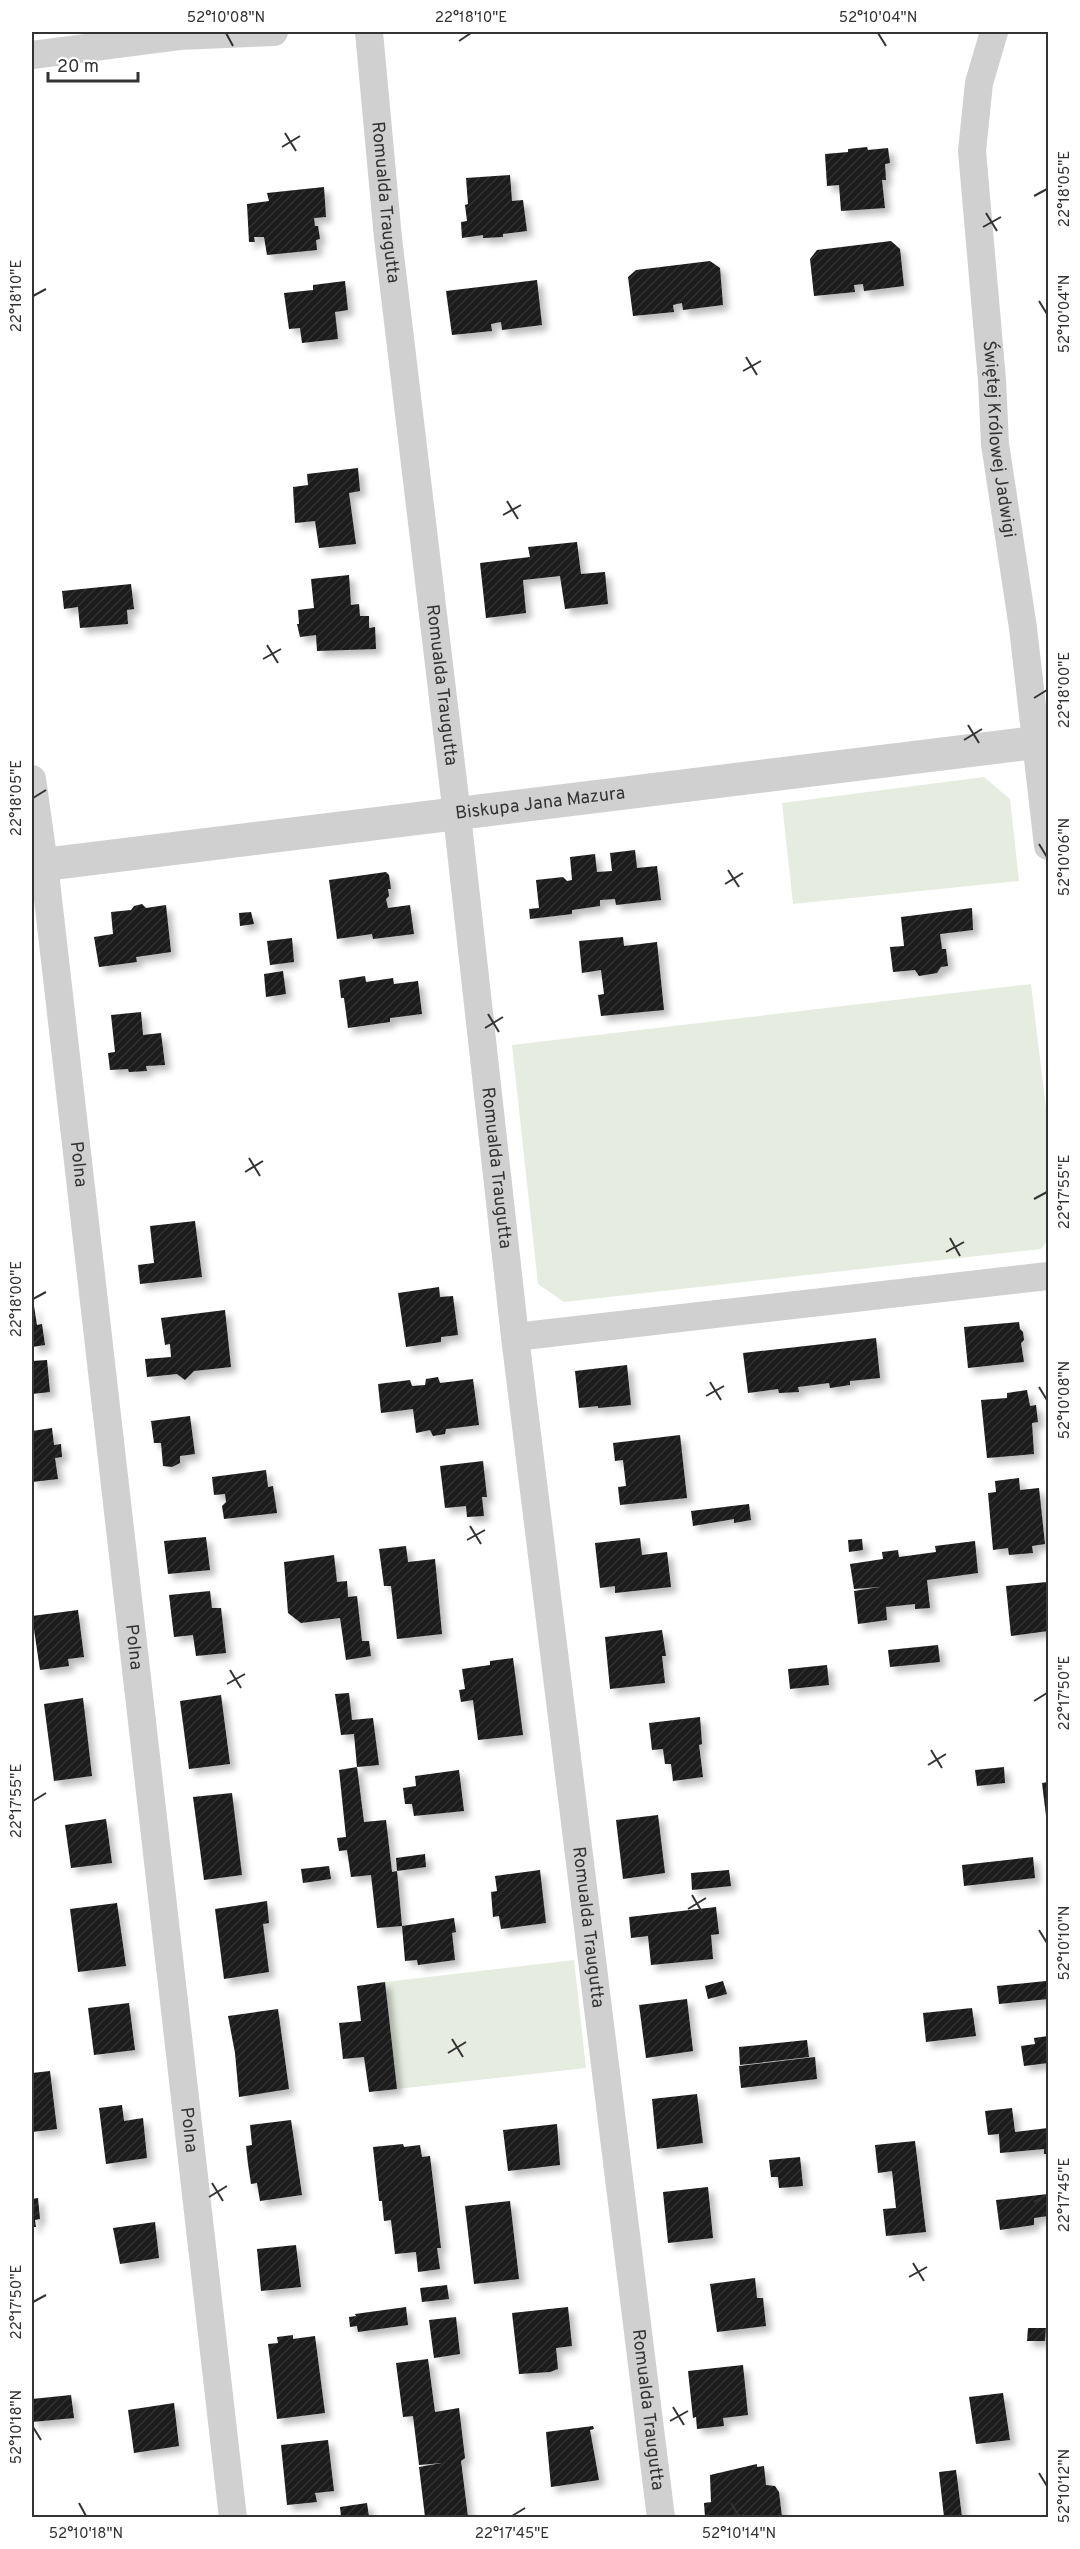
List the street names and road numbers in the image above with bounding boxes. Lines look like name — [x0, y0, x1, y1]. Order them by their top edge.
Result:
street label: Romualda Traugutta — [366, 120, 405, 284]
street label: Świętej Królowej Jadwigi — [977, 339, 1021, 539]
street label: Romualda Traugutta — [420, 603, 463, 767]
street label: Biskupa Jana Mazura — [454, 782, 626, 825]
street label: Romualda Traugutta — [476, 1086, 517, 1250]
street label: Polna — [64, 1140, 92, 1188]
street label: Polna — [119, 1623, 148, 1671]
street label: Romualda Traugutta — [567, 1845, 609, 2009]
street label: Polna — [175, 2106, 203, 2154]
street label: Romualda Traugutta — [626, 2328, 669, 2492]

